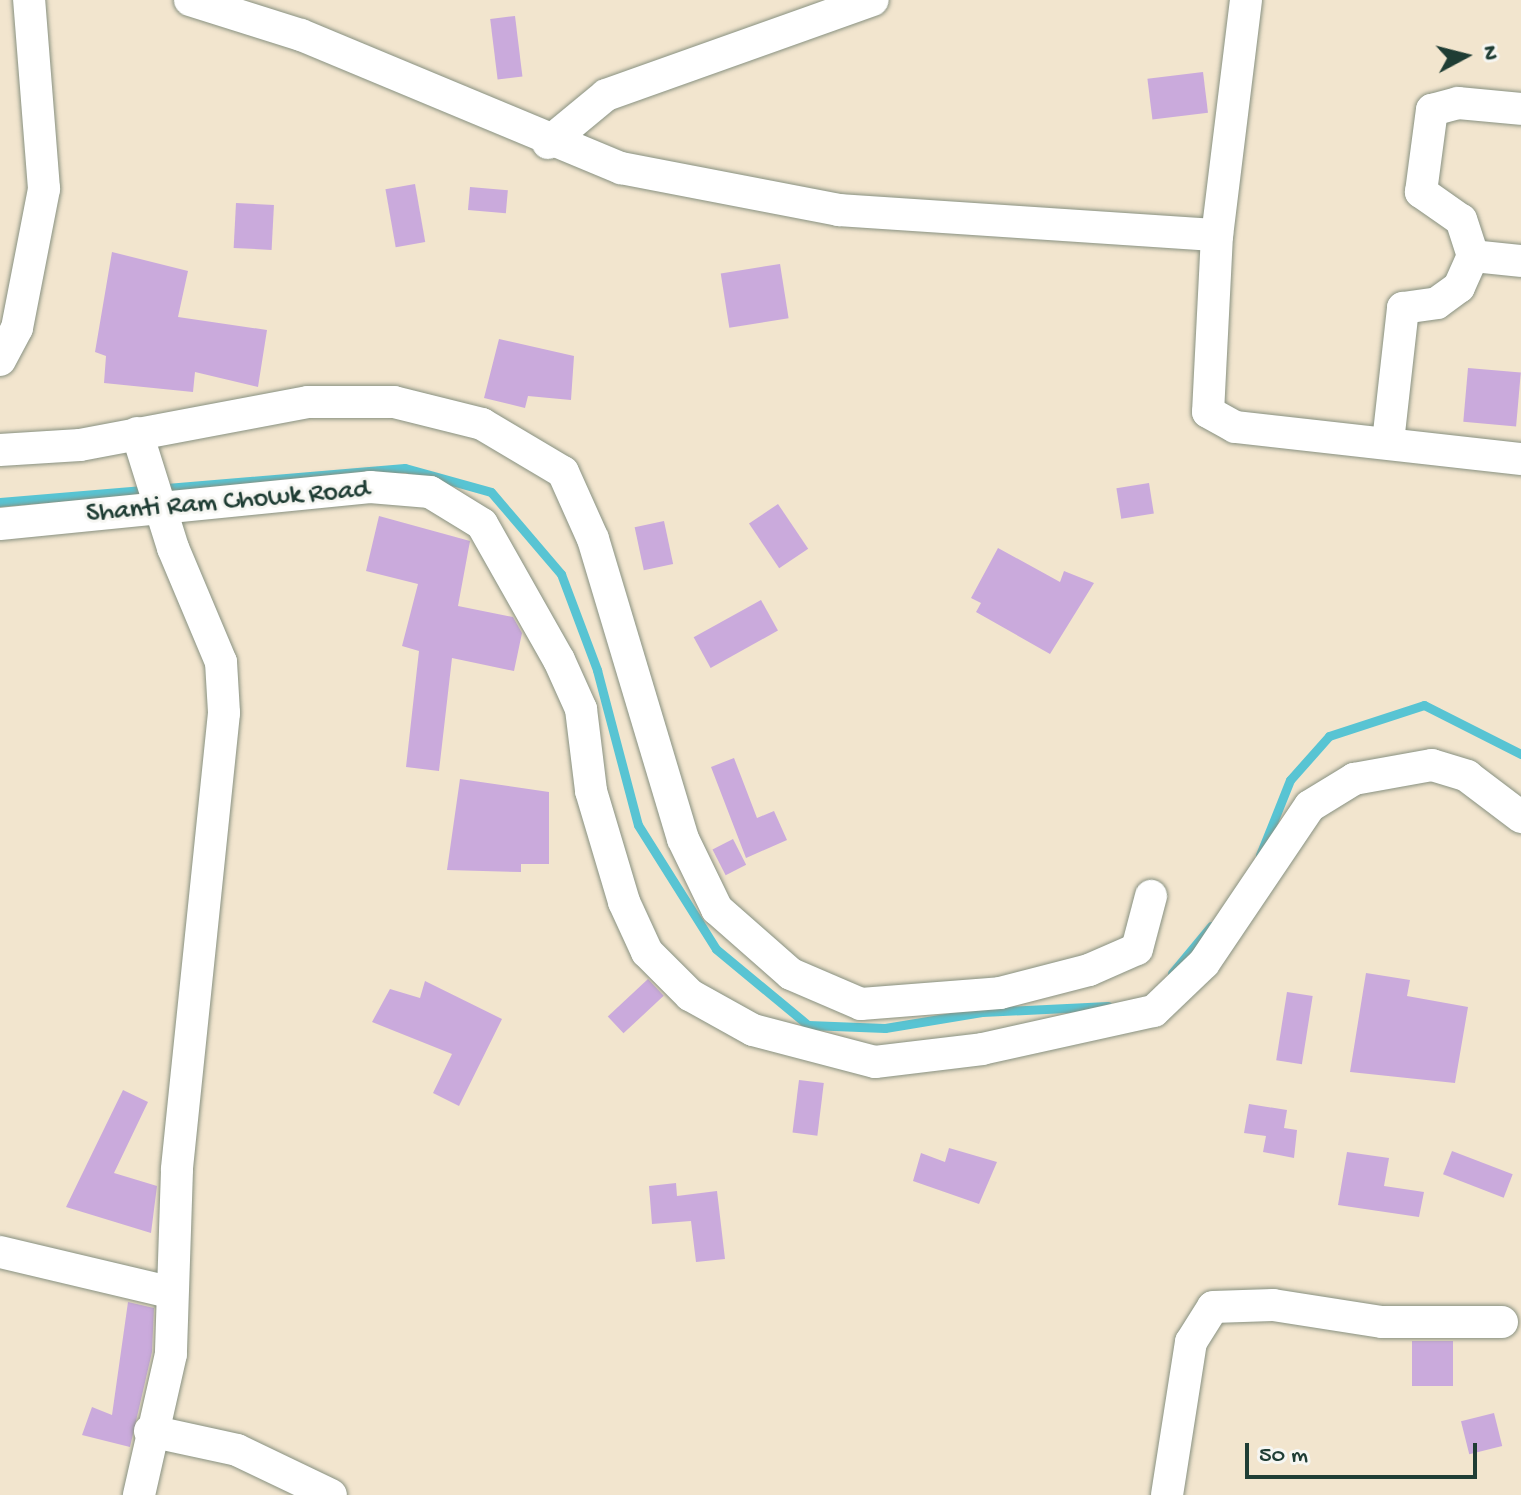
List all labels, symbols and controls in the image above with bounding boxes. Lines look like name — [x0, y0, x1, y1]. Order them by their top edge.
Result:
north arrow — [1425, 16, 1505, 96]
text: N — [1475, 44, 1503, 62]
street label: Shanti Ram Chowk Road — [85, 474, 371, 532]
scale bar — [1249, 1427, 1481, 1477]
text: 50 m — [1259, 1442, 1308, 1471]

